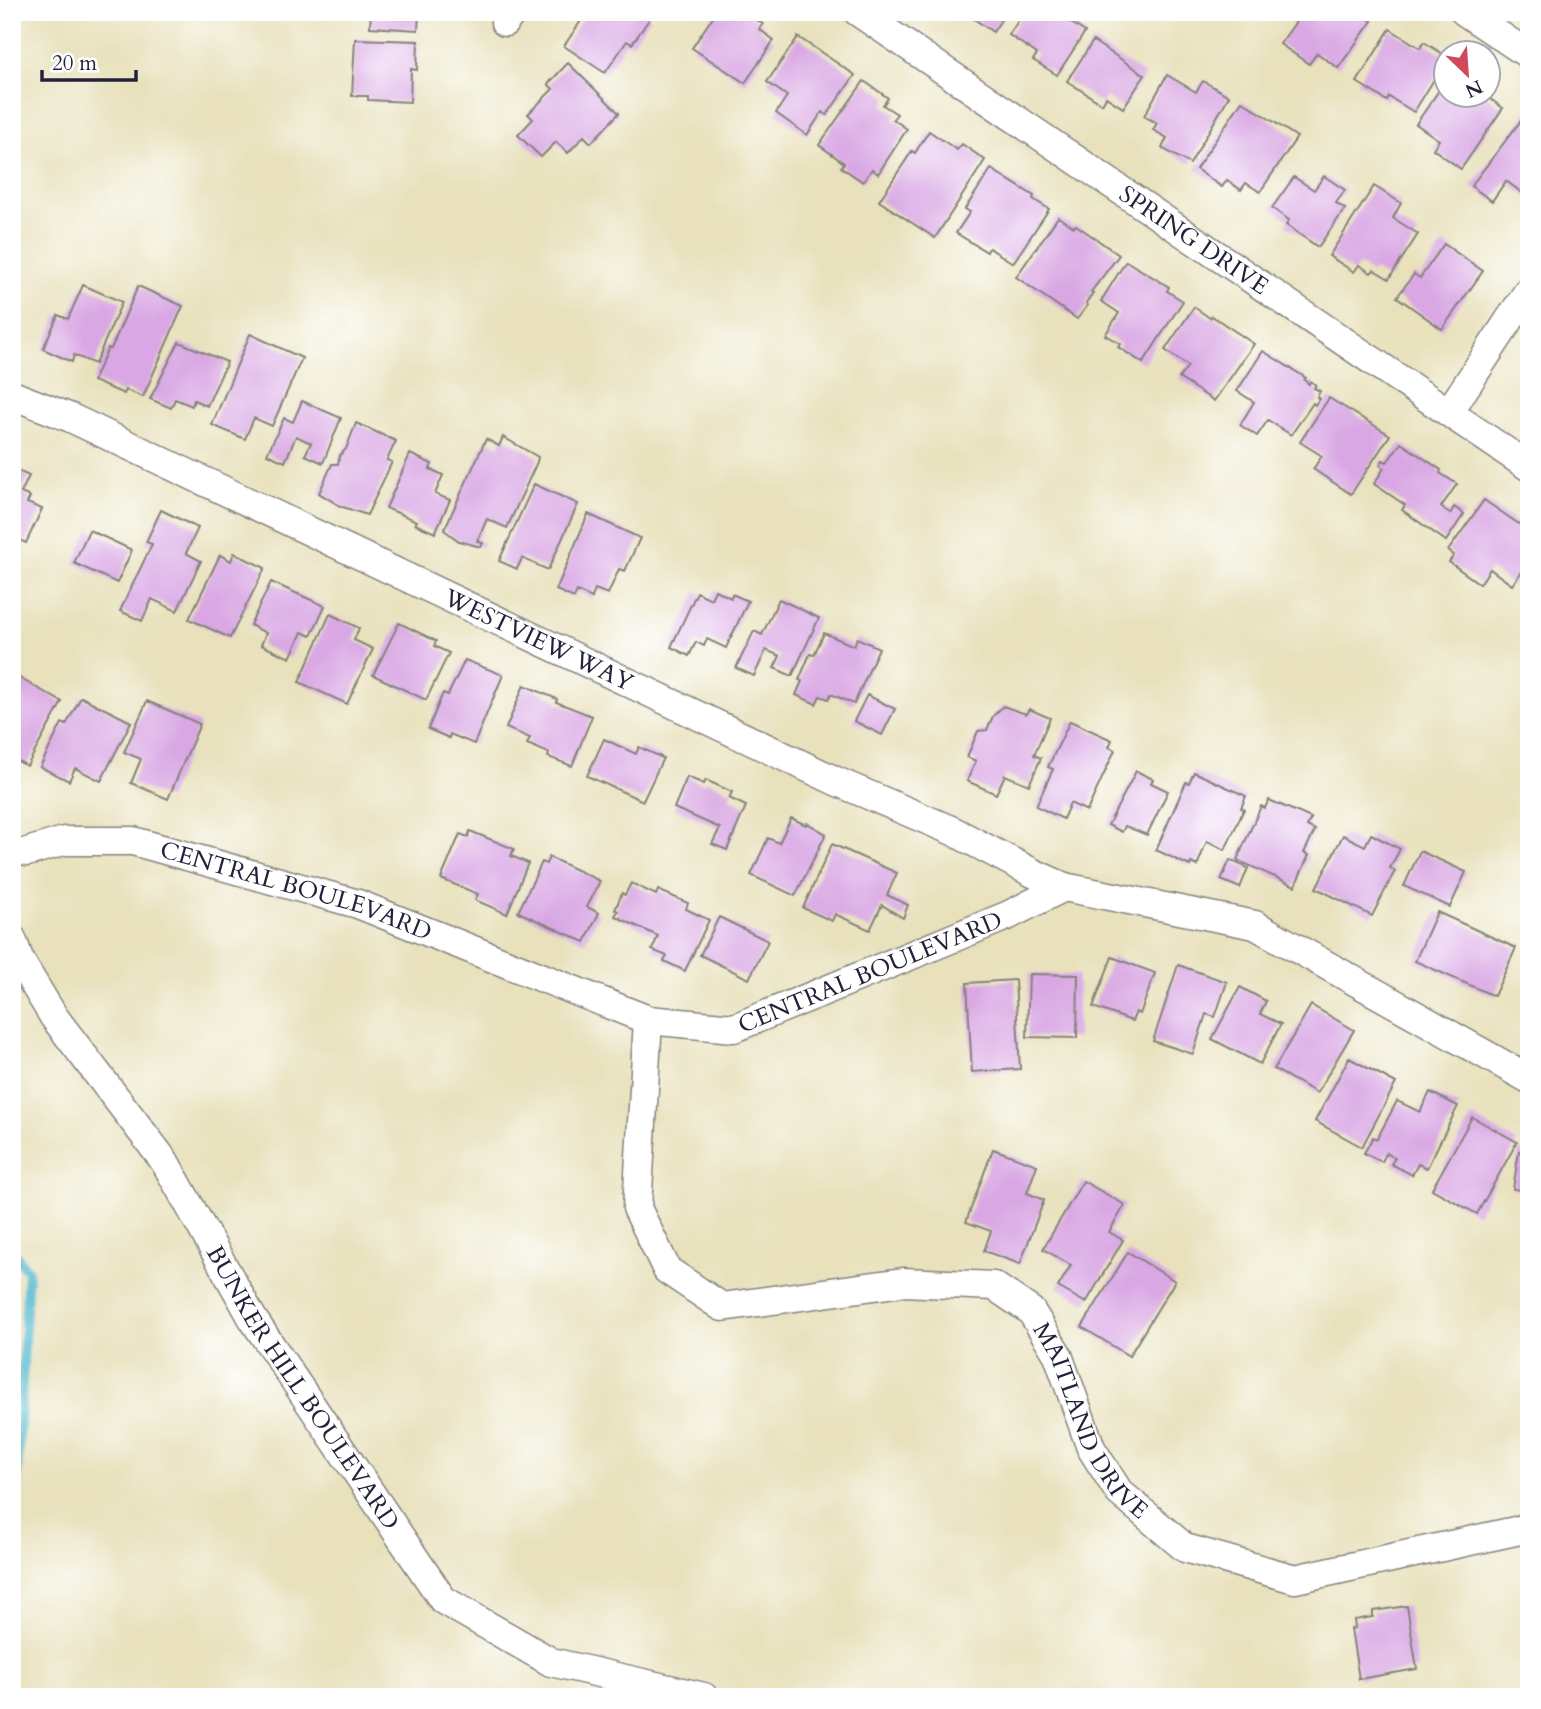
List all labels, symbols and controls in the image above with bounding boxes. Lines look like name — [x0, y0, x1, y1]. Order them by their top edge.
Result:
scale bar — [42, 38, 136, 82]
north arrow — [1432, 38, 1502, 108]
text: 20 m — [52, 49, 97, 78]
text: N — [1460, 73, 1487, 104]
street label: SPRING DRIVE — [1113, 178, 1275, 303]
street label: WESTVIEW WAY — [437, 581, 639, 700]
street label: CENTRAL BOULEVARD — [156, 833, 437, 949]
street label: CENTRAL BOULEVARD — [733, 904, 1007, 1042]
street label: BUNKER HILL BOULEVARD — [198, 1240, 407, 1536]
street label: MAITLAND DRIVE — [1025, 1316, 1155, 1527]

